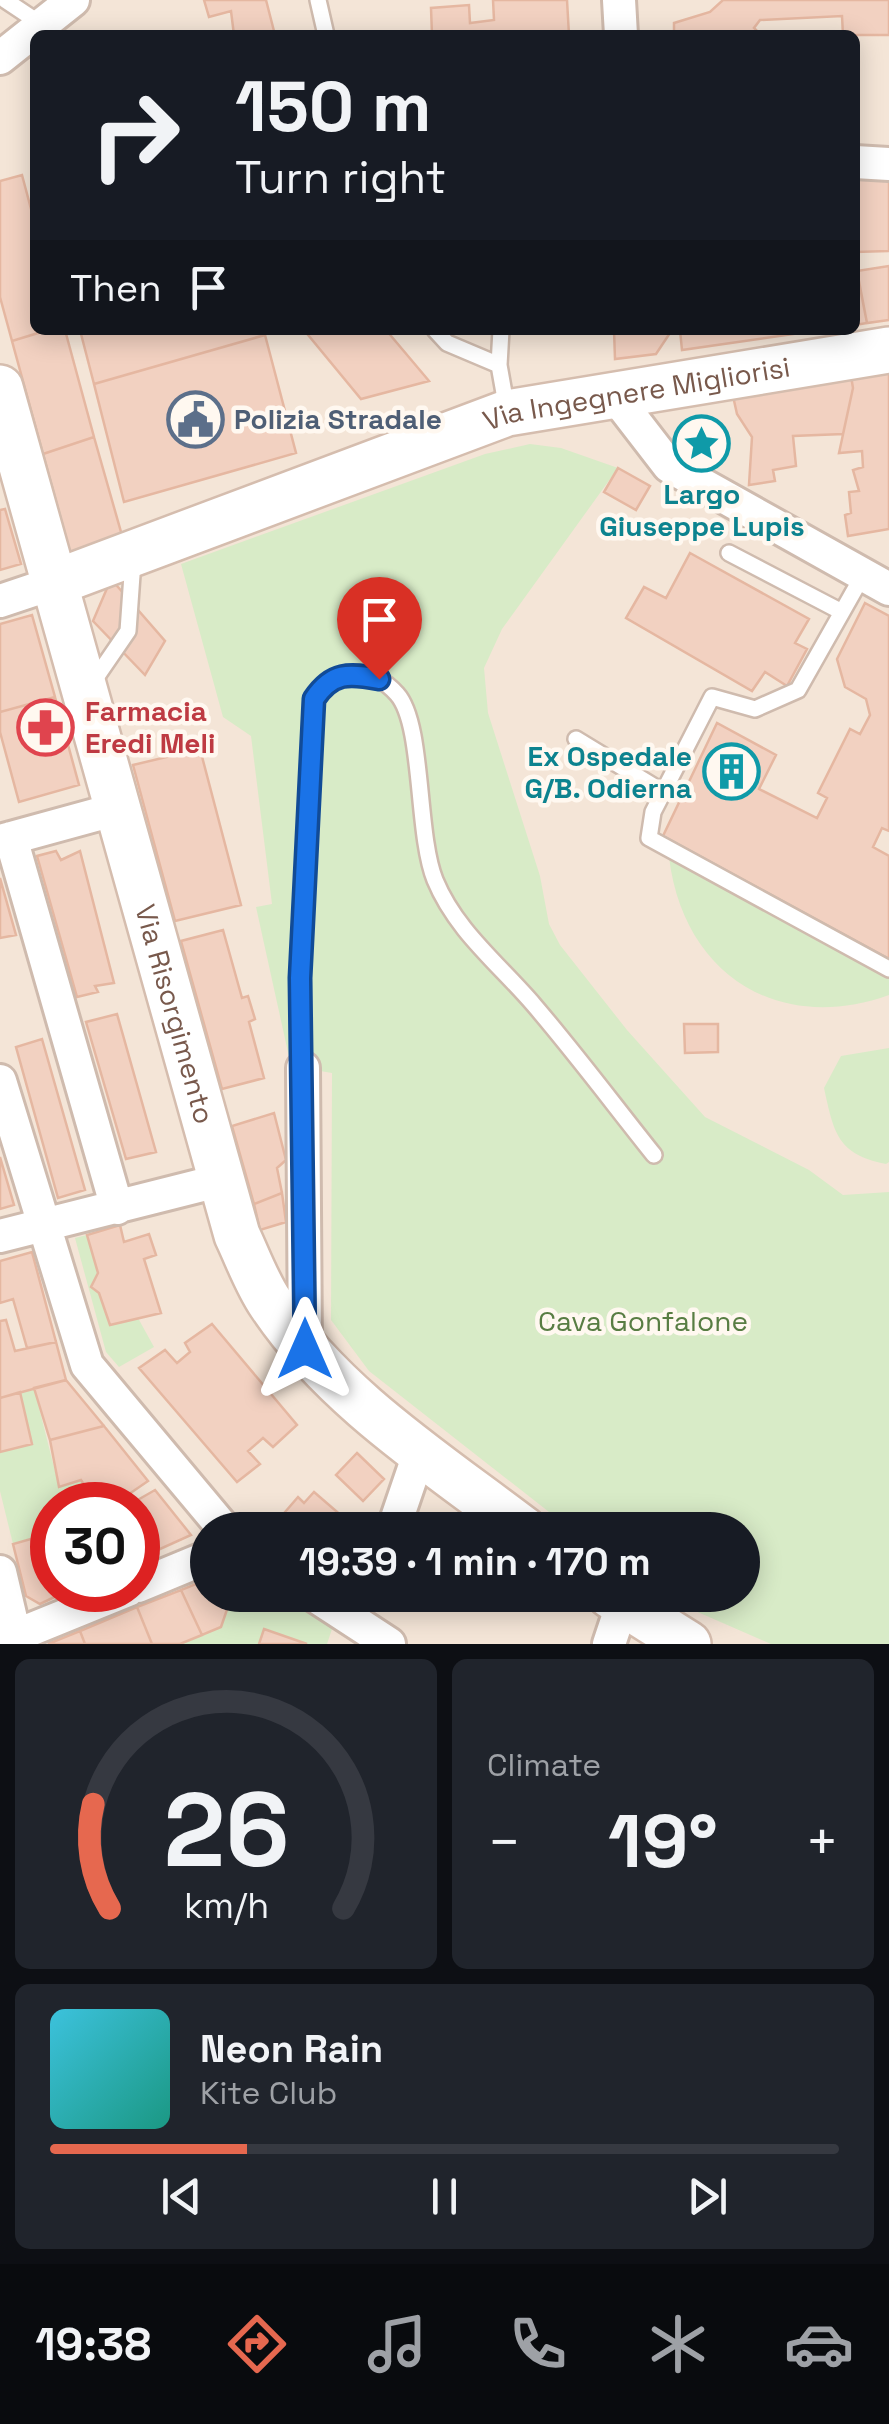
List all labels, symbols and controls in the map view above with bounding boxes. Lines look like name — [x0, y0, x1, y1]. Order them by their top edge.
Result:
text: 150 m — [235, 62, 432, 151]
icon: right — [70, 70, 200, 200]
text: Turn right — [235, 149, 446, 206]
icon: arrive — [181, 260, 236, 315]
text: Then — [70, 264, 161, 312]
street label: Via Ingegnere Migliorisi — [478, 349, 793, 438]
public building icon: Polizia Stradale — [165, 389, 225, 449]
place label: Polizia Stradale — [234, 401, 442, 437]
place icon: Largo Giuseppe Lupis — [672, 413, 732, 473]
place label: Largo Giuseppe Lupis — [599, 476, 805, 544]
pin — [337, 577, 422, 680]
icon: arrive — [352, 592, 407, 647]
place label: Farmacia Eredi Meli — [85, 693, 215, 761]
pharmacy icon: Farmacia Eredi Meli — [16, 697, 76, 757]
place label: Ex Ospedale G/B. Odierna — [524, 738, 692, 806]
building icon: Ex Ospedale G/B. Odierna — [701, 742, 761, 802]
street label: Via Risorgimento — [127, 900, 223, 1128]
position arrow — [253, 1297, 357, 1401]
park label: Cava Gonfalone — [538, 1303, 748, 1339]
speed limit sign: 30 — [30, 1482, 160, 1612]
text: 19:39 · 1 min · 170 m — [299, 1538, 651, 1586]
text: Climate — [487, 1745, 601, 1785]
text: 26 — [163, 1764, 289, 1896]
text: 19° — [608, 1793, 718, 1889]
text: − — [487, 1807, 521, 1877]
text: + — [805, 1807, 839, 1877]
text: km/h — [183, 1883, 269, 1928]
text: Neon Rain — [200, 2025, 383, 2073]
text: Kite Club — [200, 2073, 337, 2113]
icon: previous — [154, 2169, 209, 2224]
icon: pause — [417, 2169, 472, 2224]
icon: next — [680, 2169, 735, 2224]
icon: directions — [222, 2309, 292, 2379]
icon: music — [362, 2309, 432, 2379]
icon: phone — [503, 2309, 573, 2379]
icon: climate — [643, 2309, 713, 2379]
icon: car — [784, 2309, 854, 2379]
text: 19:38 — [35, 2316, 151, 2373]

